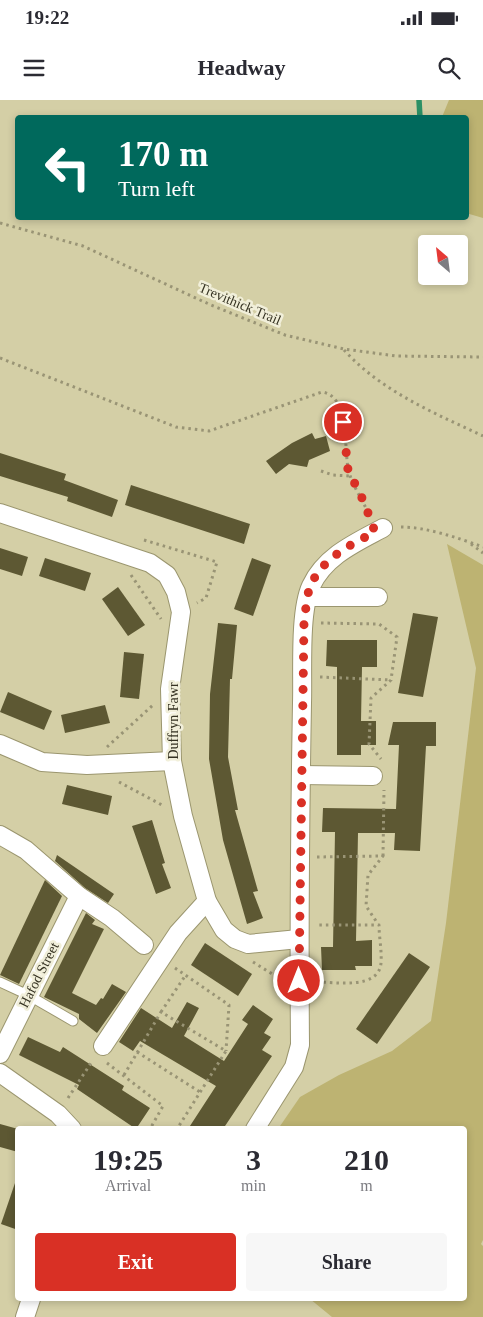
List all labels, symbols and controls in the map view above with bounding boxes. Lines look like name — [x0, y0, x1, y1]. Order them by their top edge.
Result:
text: 19:22 — [25, 7, 69, 28]
icon: menu — [20, 54, 48, 82]
icon: search — [435, 54, 463, 82]
text: Headway — [198, 55, 286, 80]
icon: left — [35, 135, 100, 200]
text: 170 m — [118, 135, 208, 174]
text: Turn left — [118, 176, 195, 201]
north arrow — [418, 235, 468, 285]
map controls — [418, 235, 468, 285]
street label: Trevithick Trail — [197, 280, 283, 328]
pin — [322, 401, 364, 443]
icon: arrive — [329, 408, 357, 436]
street label: Duffryn Fawr — [166, 682, 181, 760]
street label: Hafod Street — [16, 940, 62, 1010]
position arrow — [272, 954, 324, 1006]
text: 19:25 — [93, 1143, 163, 1176]
text: 3 — [246, 1143, 261, 1176]
text: 210 — [344, 1143, 389, 1176]
text: Arrival — [105, 1177, 151, 1194]
text: min — [241, 1177, 266, 1194]
text: m — [360, 1177, 373, 1194]
button: Exit — [35, 1233, 236, 1291]
button: Share — [246, 1233, 447, 1291]

